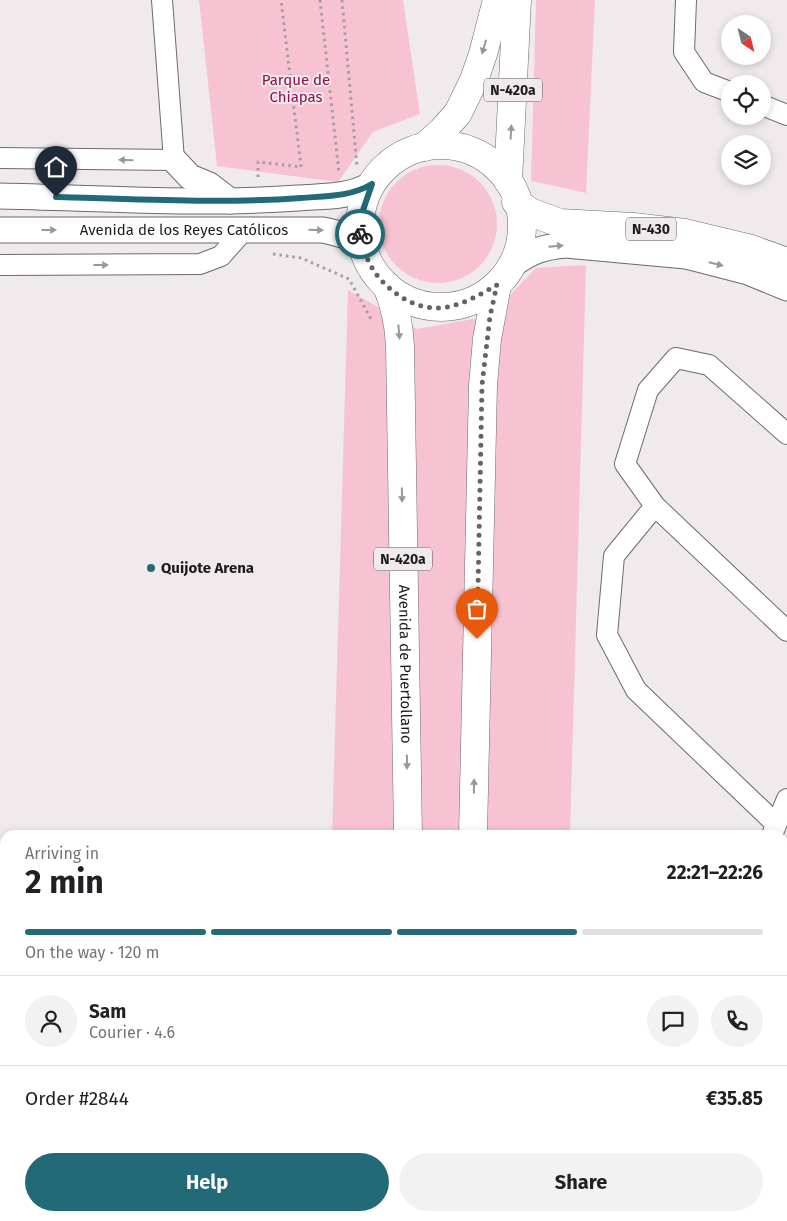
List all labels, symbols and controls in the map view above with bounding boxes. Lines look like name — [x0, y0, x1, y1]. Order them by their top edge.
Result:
north arrow — [721, 15, 771, 65]
map controls — [721, 15, 771, 185]
one-way arrow — [480, 40, 488, 55]
park label: Parque de Chiapas — [262, 71, 330, 106]
button: locate — [721, 75, 771, 125]
road number: N-420a — [484, 78, 542, 102]
one-way arrow — [507, 124, 515, 140]
button: layers — [721, 135, 771, 185]
pin — [35, 146, 77, 197]
icon: home — [42, 153, 70, 181]
one-way arrow — [117, 156, 133, 164]
courier — [335, 209, 385, 259]
road number: N-430 — [626, 218, 676, 240]
icon: bike — [346, 220, 374, 248]
street label: Avenida de los Reyes Católicos — [80, 221, 288, 239]
one-way arrow — [41, 226, 57, 234]
one-way arrow — [308, 226, 324, 234]
one-way arrow — [548, 242, 564, 250]
one-way arrow — [709, 260, 724, 268]
one-way arrow — [93, 261, 109, 269]
one-way arrow — [395, 325, 403, 341]
one-way arrow — [398, 487, 406, 503]
road number: N-420a — [374, 548, 432, 570]
place label: Quijote Arena — [161, 559, 254, 577]
marker: Quijote Arena — [145, 562, 157, 574]
street label: Avenida de Puertollano — [395, 585, 416, 744]
pin — [456, 588, 498, 639]
icon: bag — [463, 595, 491, 623]
one-way arrow — [403, 754, 411, 770]
one-way arrow — [470, 778, 478, 794]
text: Arriving in — [25, 844, 99, 863]
text: 22:21–22:26 — [667, 861, 763, 884]
text: 2 min — [25, 863, 104, 901]
text: On the way · 120 m — [25, 943, 159, 962]
button: person — [25, 995, 77, 1047]
button: chat — [647, 995, 699, 1047]
button: phone — [711, 995, 763, 1047]
text: Sam — [89, 1000, 126, 1023]
text: Courier · 4.6 — [89, 1023, 175, 1042]
text: Order #2844 — [25, 1087, 129, 1110]
text: €35.85 — [706, 1087, 763, 1110]
button: Help — [25, 1153, 389, 1211]
button: Share — [399, 1153, 763, 1211]

